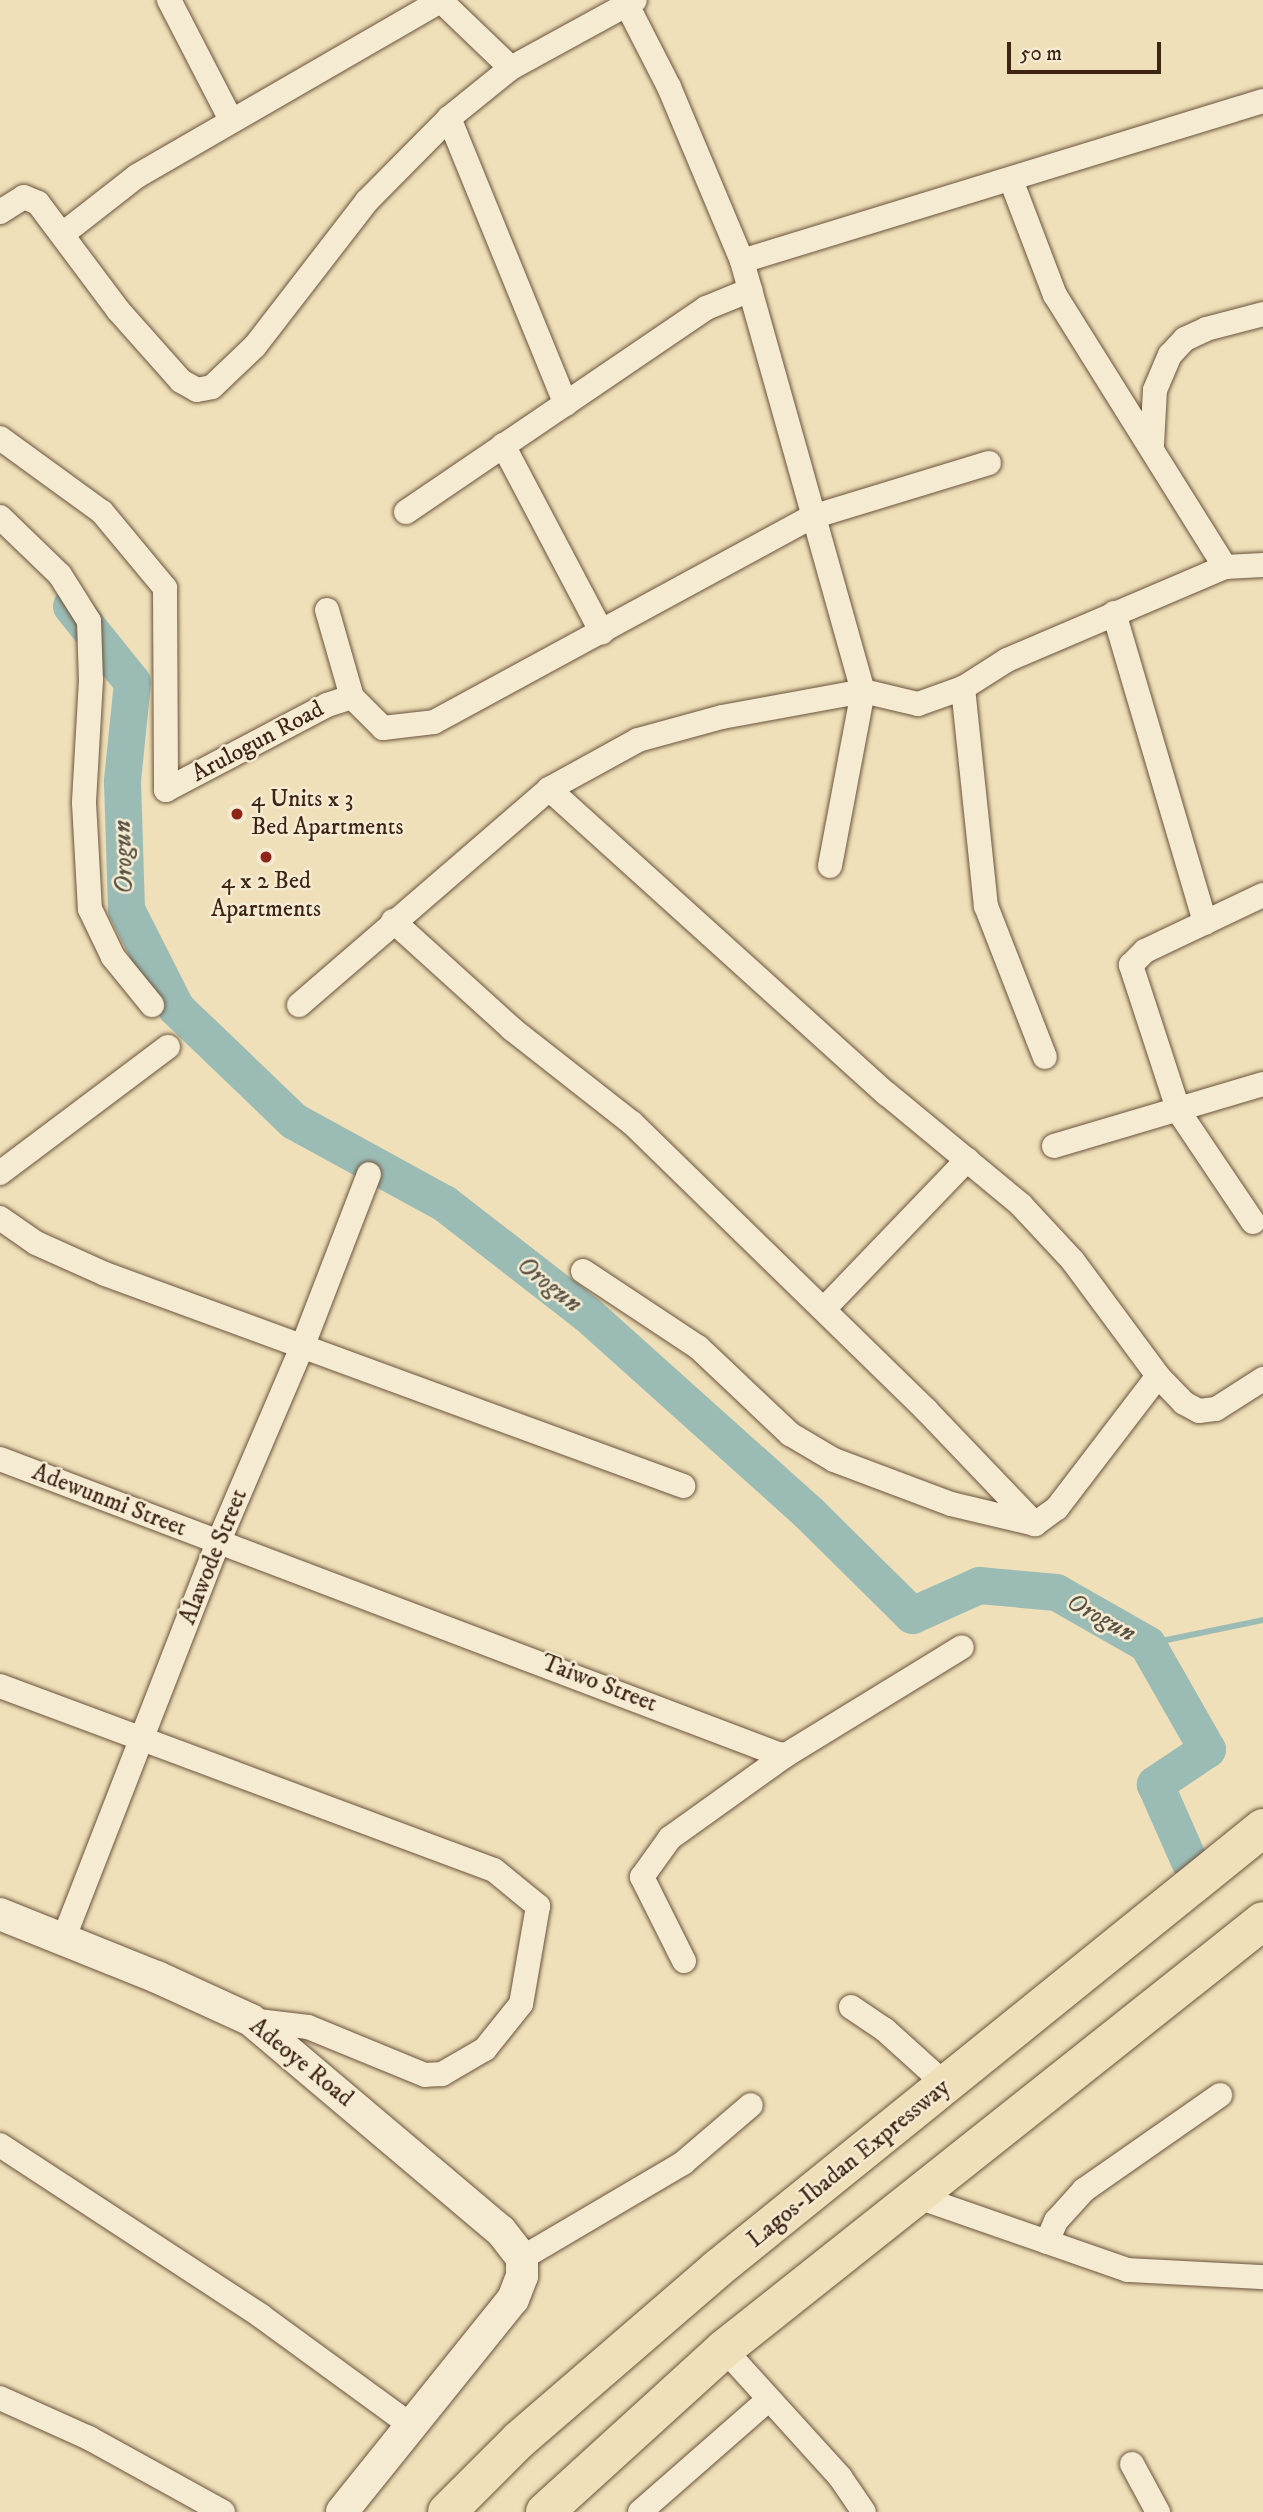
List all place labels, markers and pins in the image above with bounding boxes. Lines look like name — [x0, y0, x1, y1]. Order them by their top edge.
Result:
place label: 4 Units x 3 Bed Apartments — [251, 786, 403, 842]
marker: 4 Units x 3 Bed Apartments — [229, 806, 245, 822]
marker: 4 x 2 Bed Apartments — [258, 849, 274, 865]
place label: 4 x 2 Bed Apartments — [211, 868, 321, 924]

